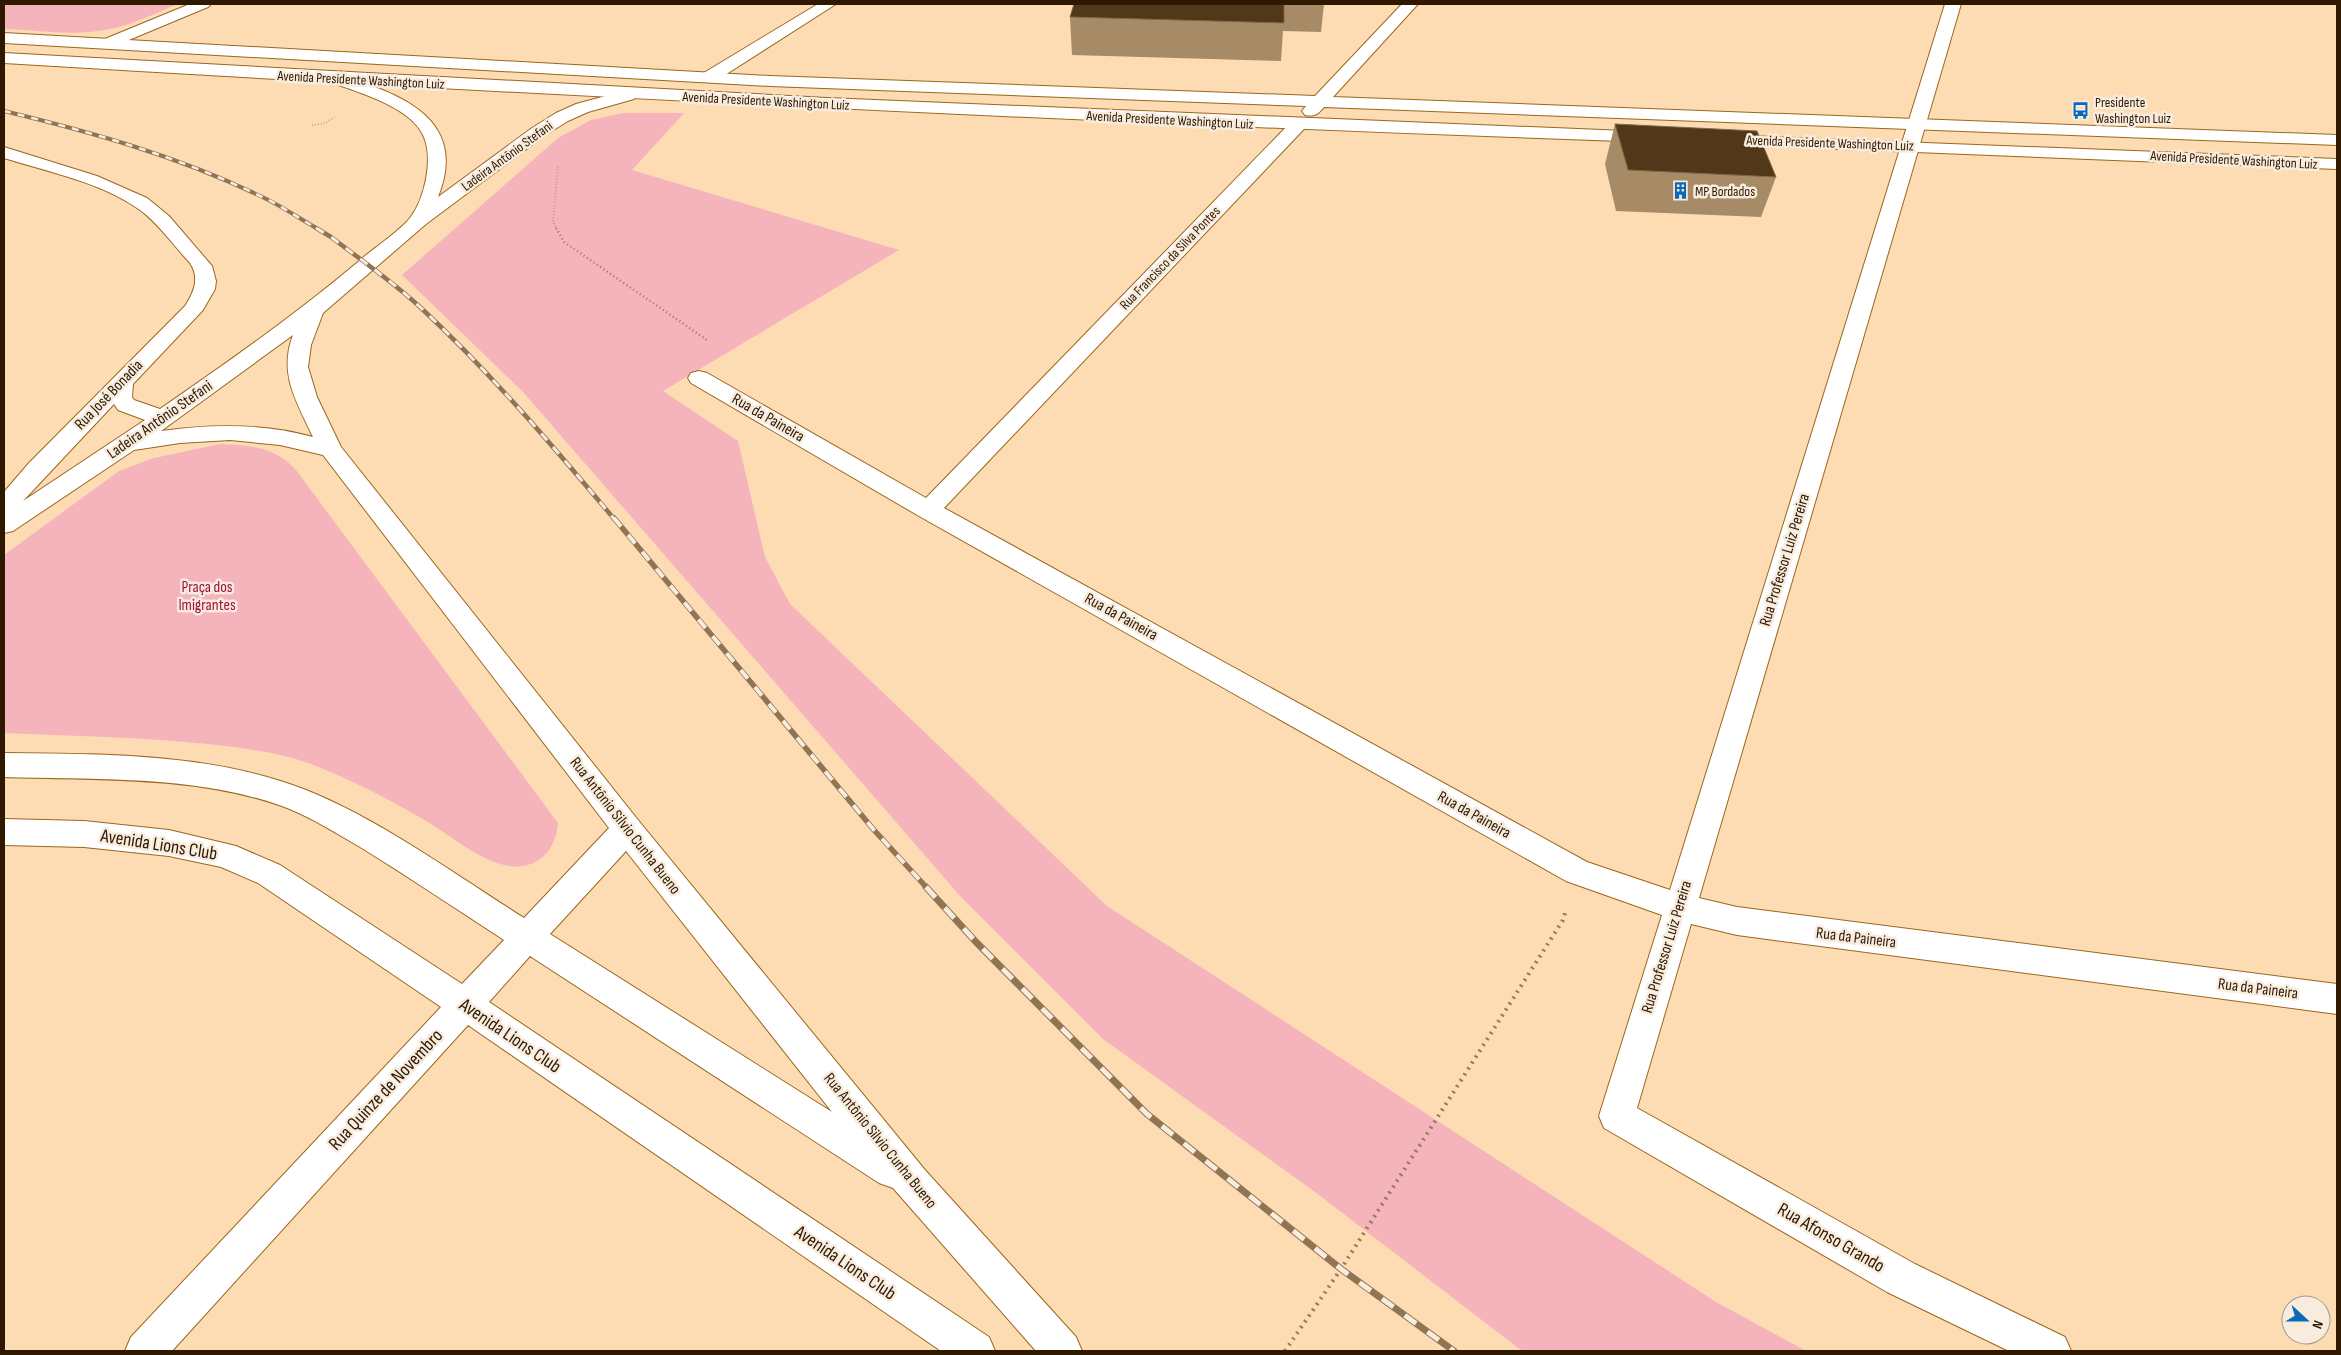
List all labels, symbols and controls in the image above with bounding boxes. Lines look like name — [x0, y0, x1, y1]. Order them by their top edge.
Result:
street label: Avenida Presidente Washington Luiz — [276, 67, 445, 93]
street label: Avenida Presidente Washington Luiz — [681, 88, 850, 114]
place label: Presidente Washington Luiz — [2095, 94, 2171, 127]
bus stop icon: Presidente Washington Luiz — [2071, 100, 2091, 120]
street label: Avenida Presidente Washington Luiz — [1085, 107, 1254, 133]
street label: Ladeira Antônio Stefani — [458, 117, 556, 195]
street label: Avenida Presidente Washington Luiz — [1745, 132, 1914, 154]
street label: Avenida Presidente Washington Luiz — [2149, 147, 2318, 173]
building icon: MP Bordados — [1671, 181, 1691, 201]
place label: MP Bordados — [1695, 183, 1755, 200]
street label: Rua Francisco da Silva Pontes — [1116, 203, 1224, 313]
street label: Rua José Bonadia — [71, 356, 147, 434]
street label: Ladeira Antônio Stefani — [104, 377, 216, 463]
street label: Rua da Paineira — [728, 390, 808, 446]
street label: Rua Professor Luiz Pereira — [1756, 491, 1814, 629]
park label: Praça dos Imigrantes — [178, 578, 236, 615]
street label: Rua da Paineira — [1081, 589, 1161, 645]
street label: Rua Antônio Silvio Cunha Bueno — [566, 754, 684, 898]
street label: Rua da Paineira — [1434, 787, 1514, 843]
street label: Avenida Lions Club — [98, 824, 219, 866]
street label: Rua Professor Luiz Pereira — [1638, 878, 1696, 1016]
street label: Rua da Paineira — [1815, 924, 1897, 952]
street label: Rua da Paineira — [2217, 975, 2299, 1003]
street label: Avenida Lions Club — [454, 993, 565, 1078]
street label: Rua Quinze de Novembro — [324, 1025, 448, 1155]
street label: Rua Antônio Silvio Cunha Bueno — [819, 1069, 941, 1213]
street label: Rua Afonso Grando — [1773, 1198, 1889, 1278]
street label: Avenida Lions Club — [789, 1220, 900, 1305]
north arrow — [2281, 1295, 2331, 1345]
text: N — [2308, 1318, 2327, 1331]

